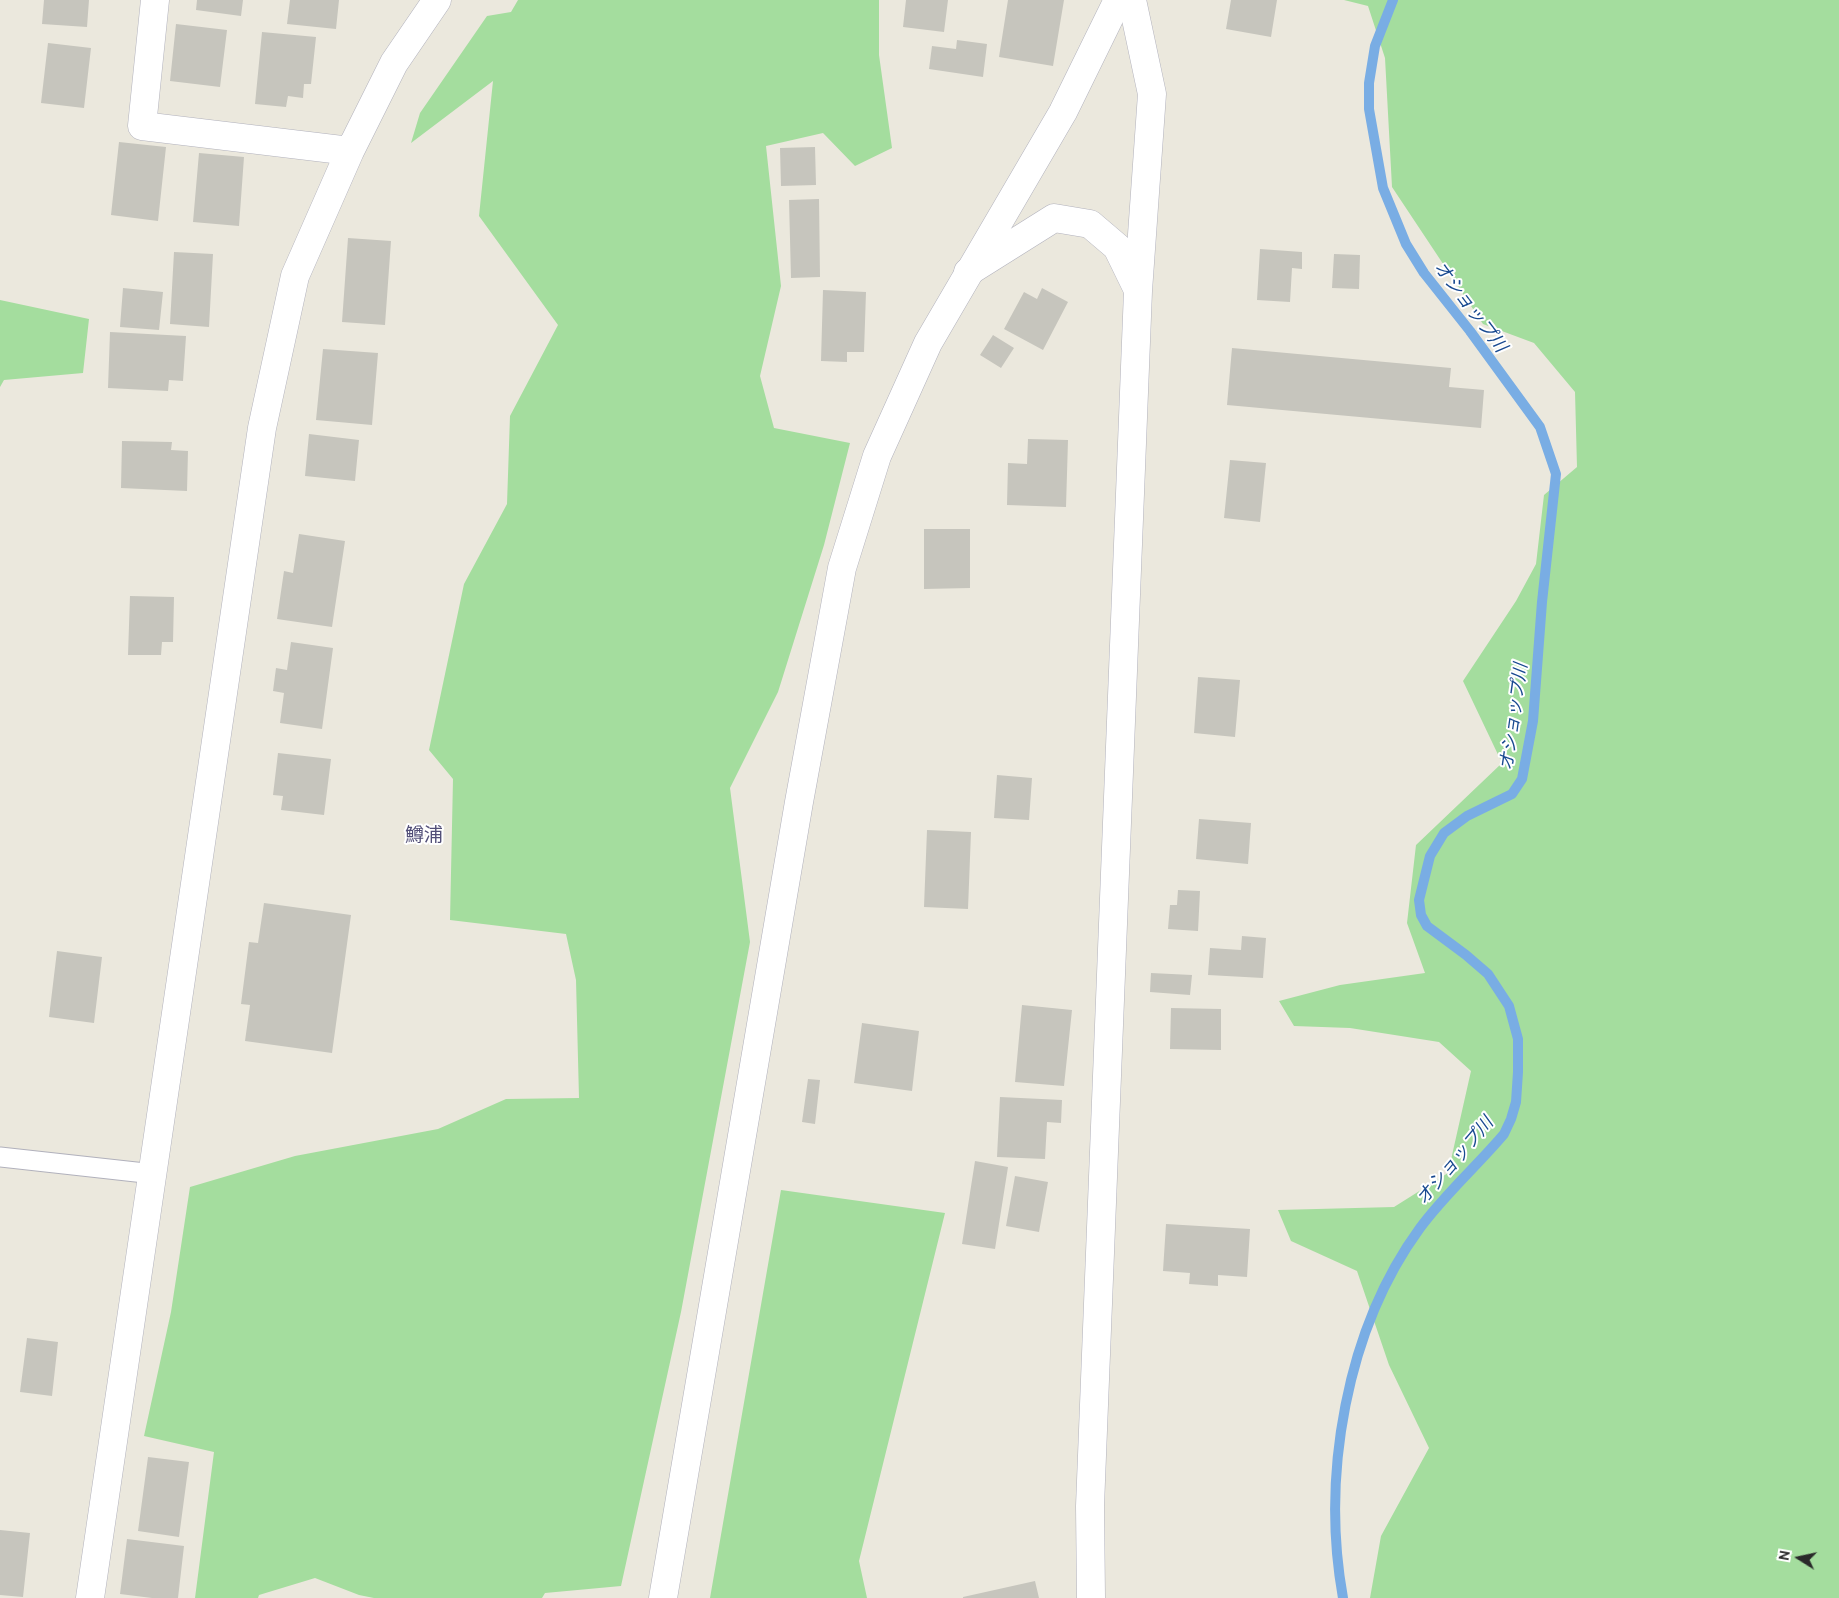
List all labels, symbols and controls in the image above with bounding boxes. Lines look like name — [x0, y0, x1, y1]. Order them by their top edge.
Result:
water label: オショップ川 — [1429, 257, 1511, 357]
water label: オショップ川 — [1496, 662, 1532, 772]
district label: 鱒浦 — [405, 824, 443, 846]
water label: オショップ川 — [1412, 1113, 1498, 1209]
north arrow — [1774, 1533, 1824, 1583]
text: N — [1775, 1549, 1794, 1562]

